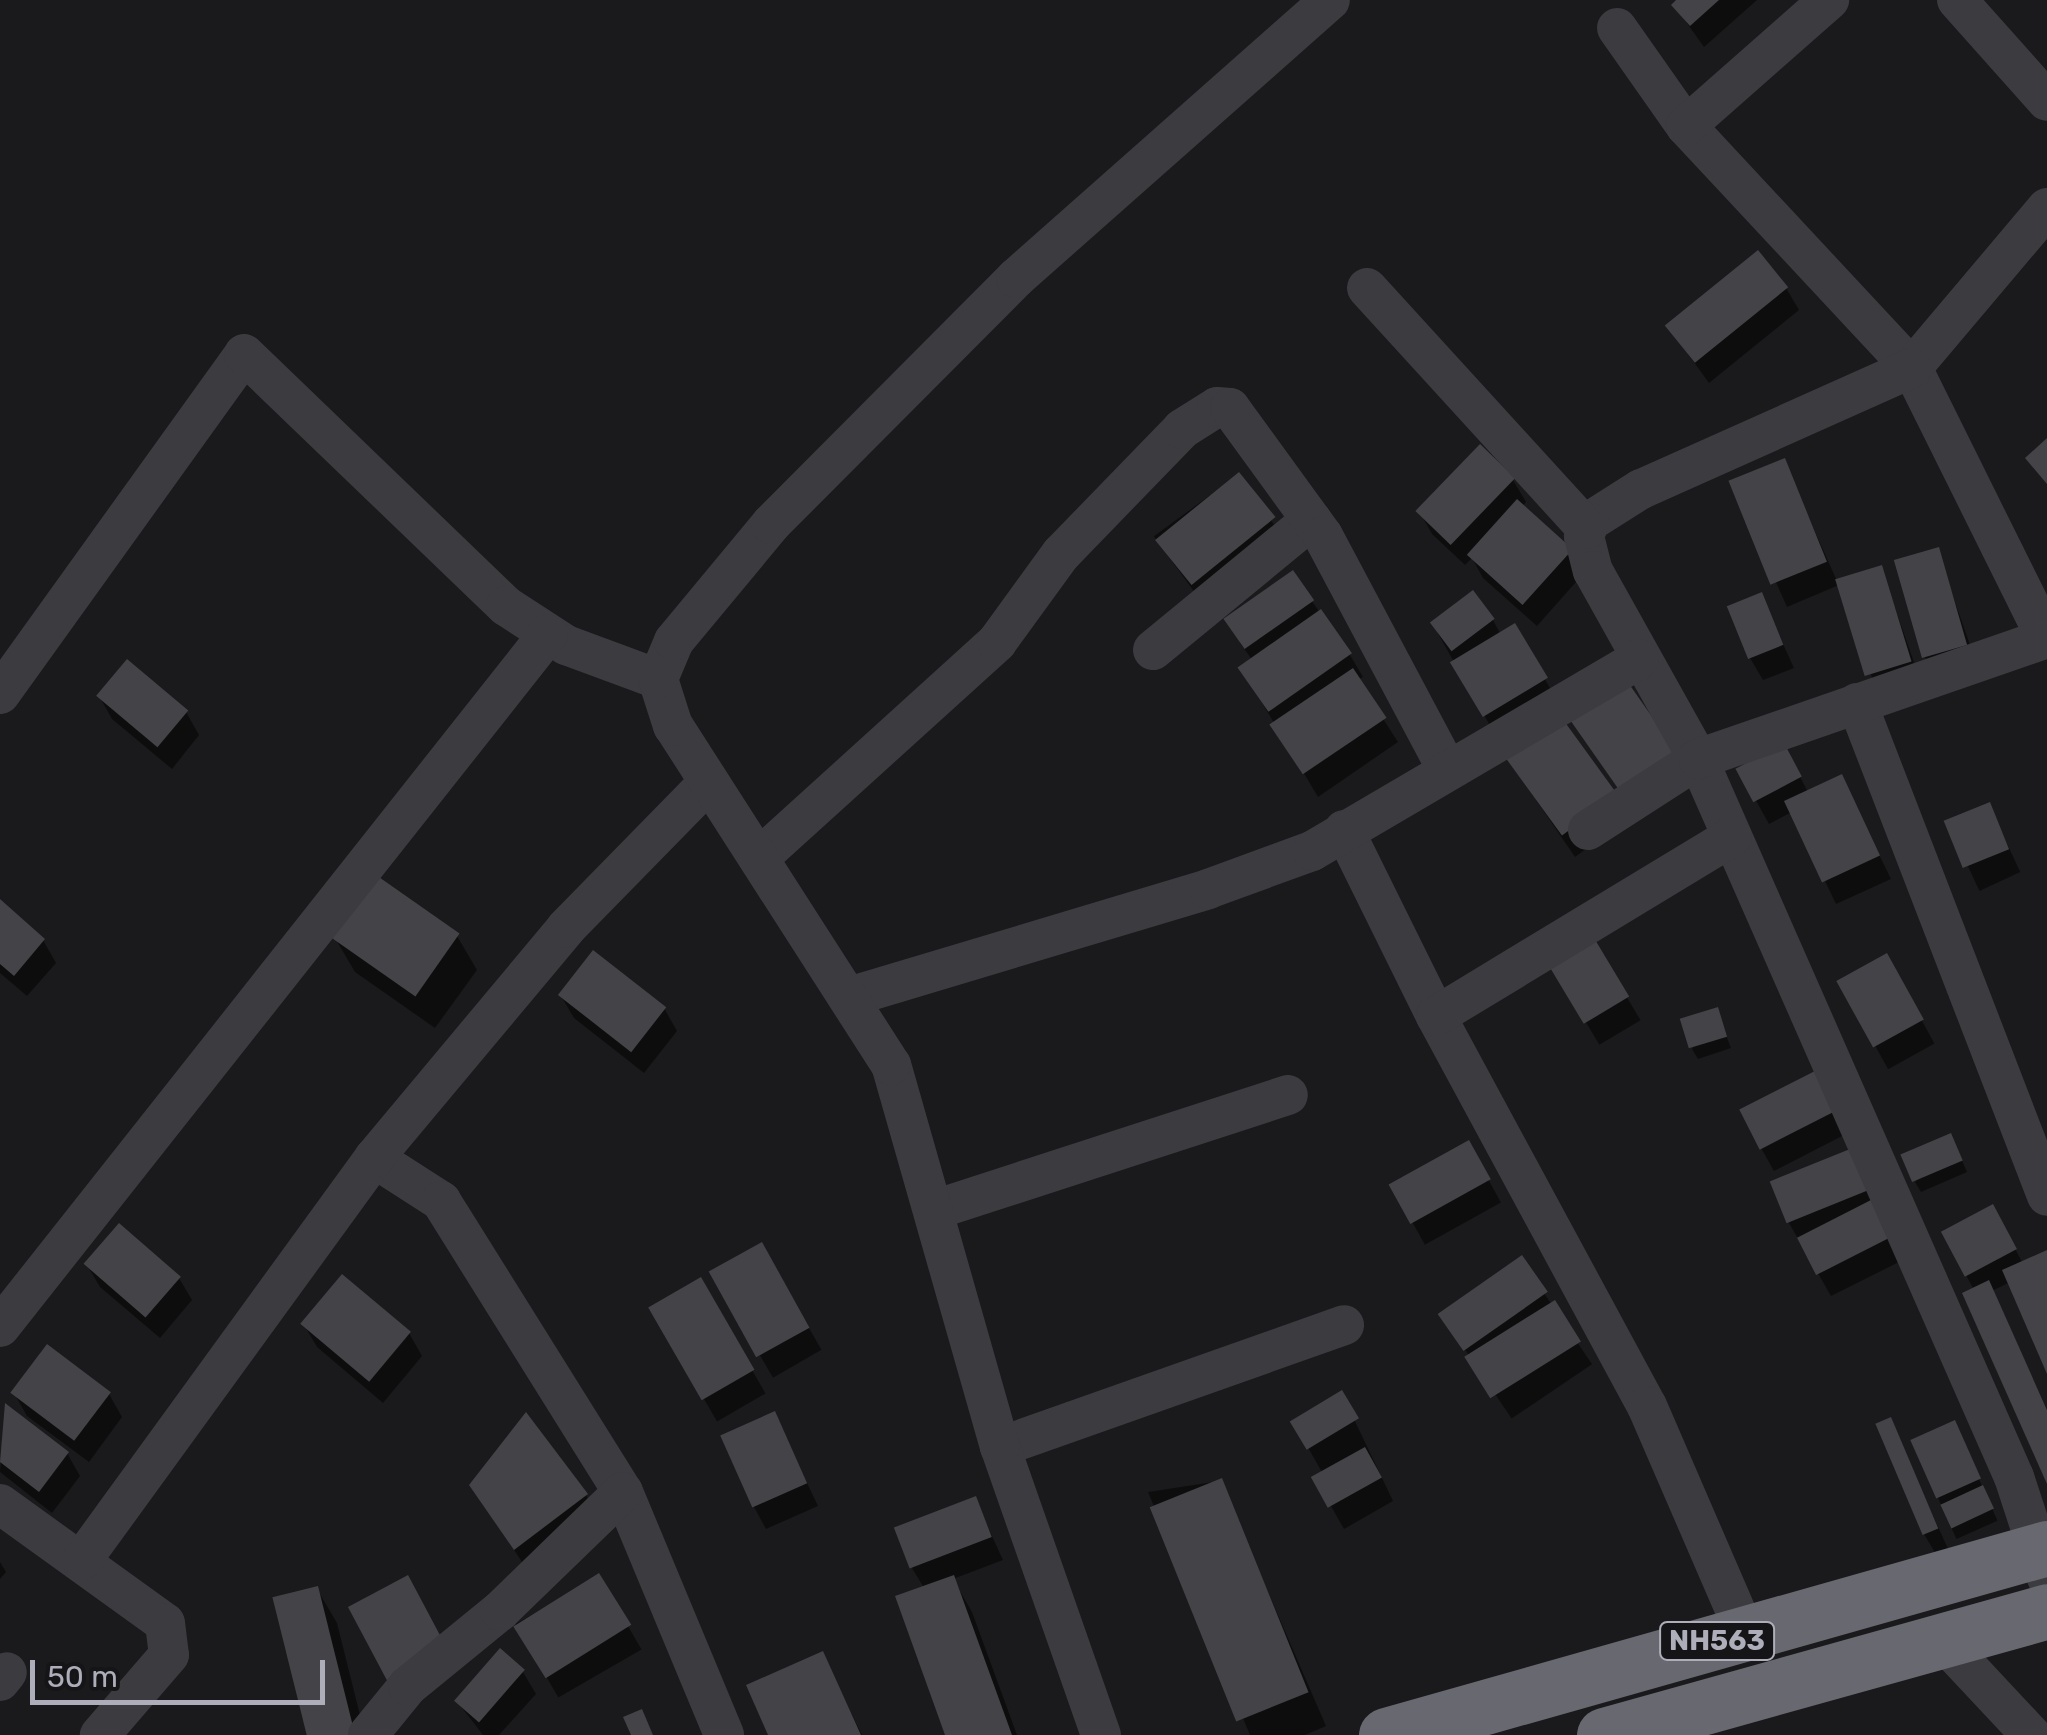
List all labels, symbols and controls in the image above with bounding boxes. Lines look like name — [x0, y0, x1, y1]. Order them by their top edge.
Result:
road number: NH563 — [1657, 1618, 1777, 1664]
scale bar — [35, 1640, 330, 1702]
text: 50 m — [47, 1659, 118, 1695]

